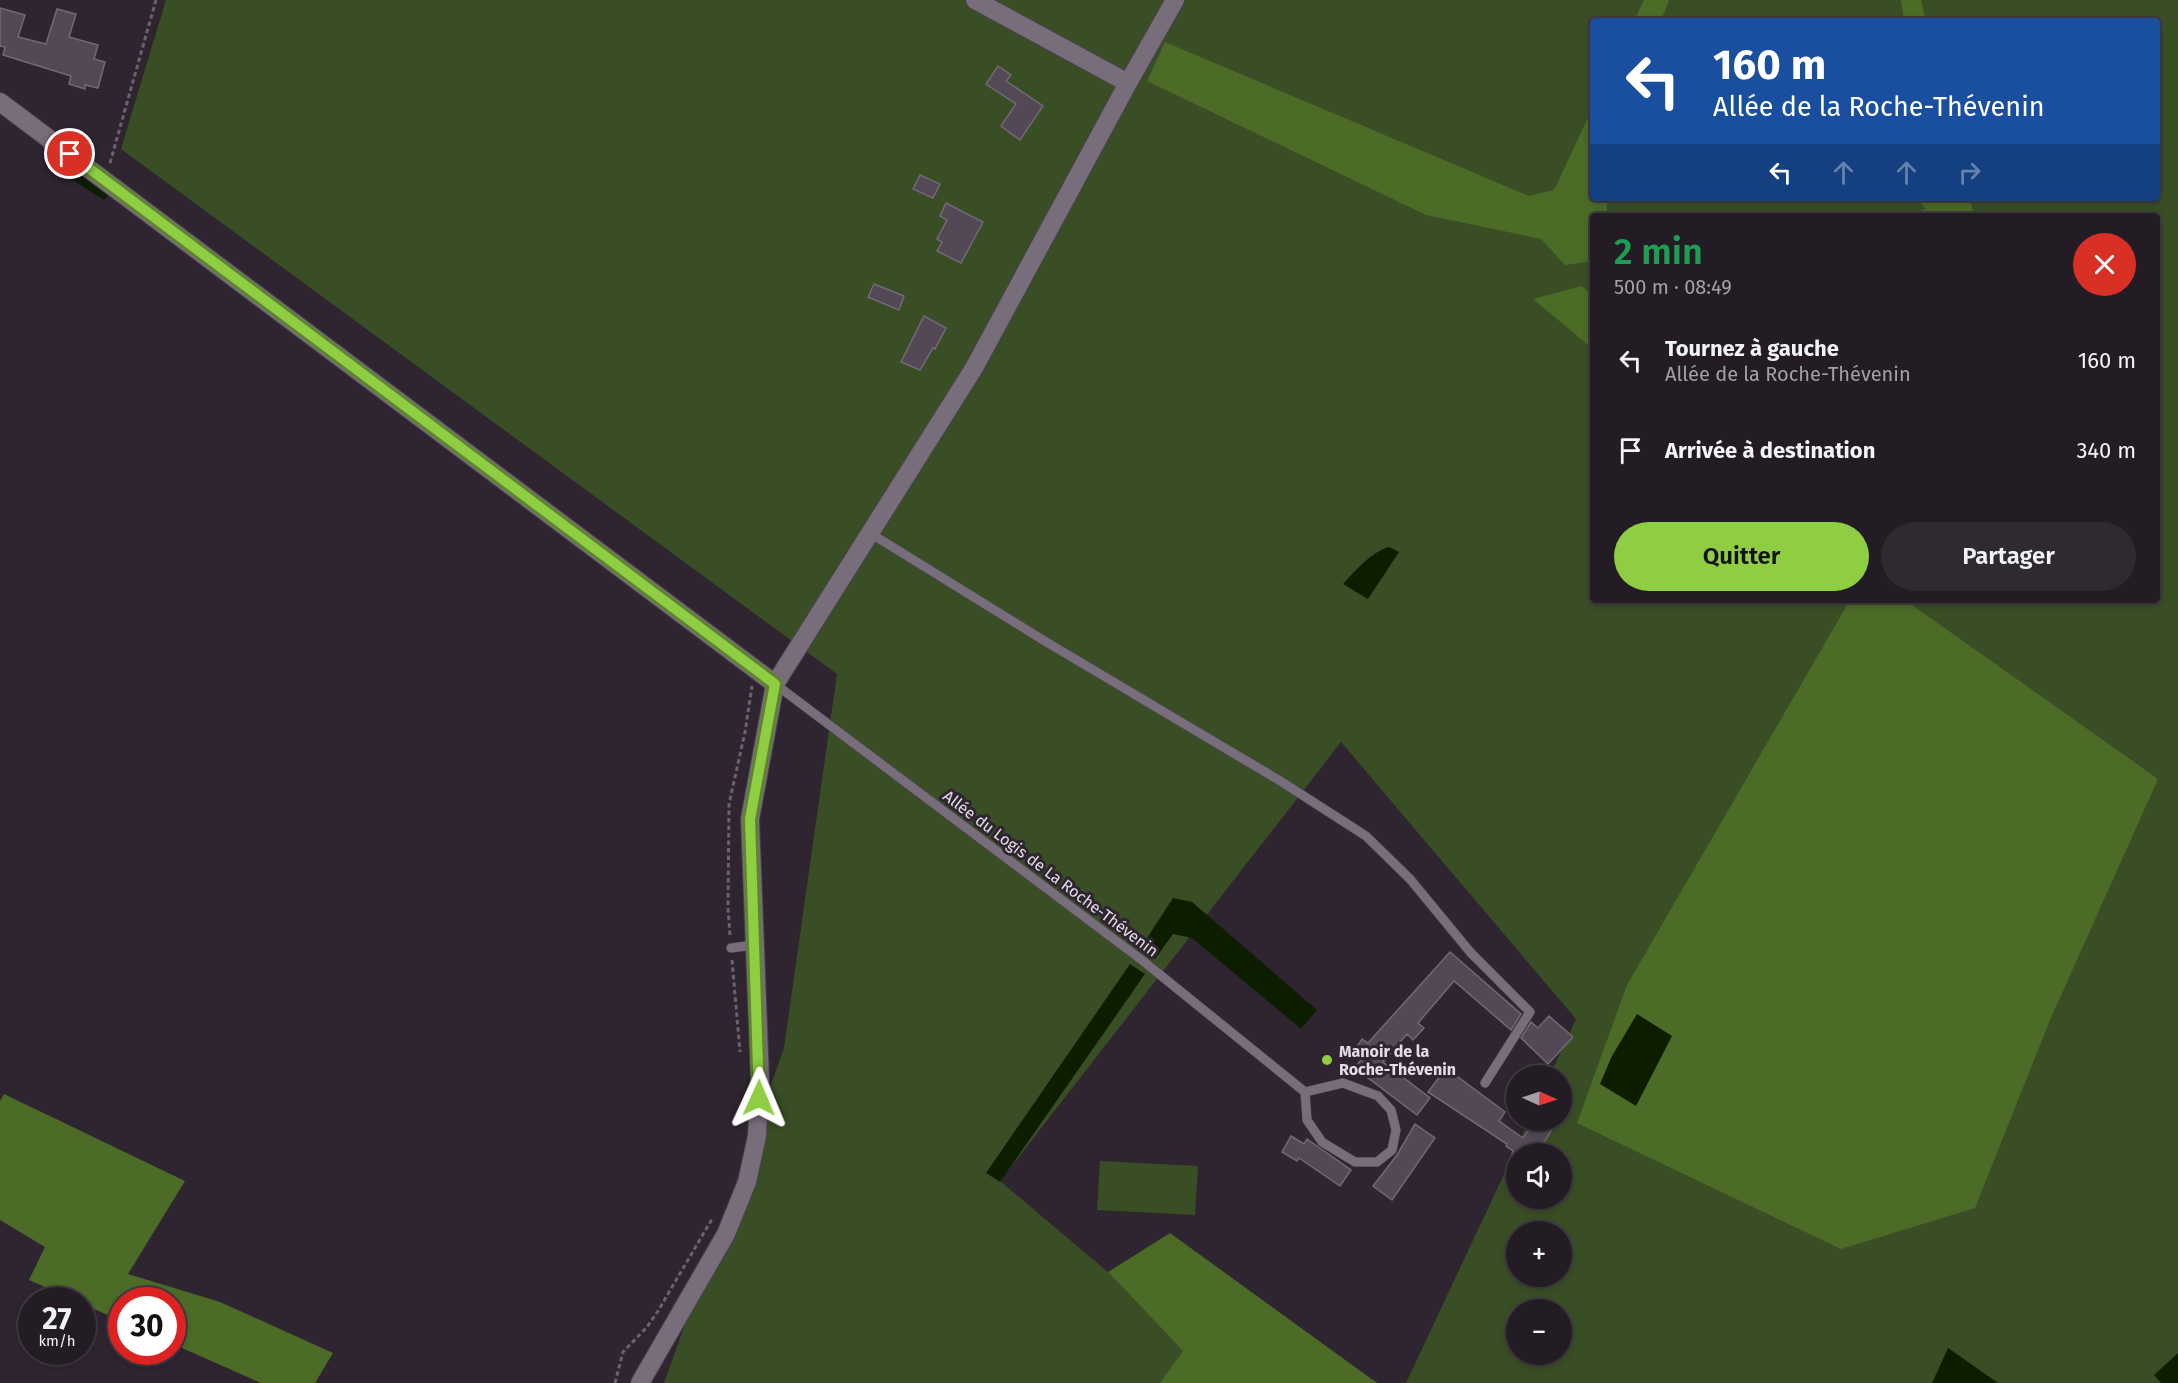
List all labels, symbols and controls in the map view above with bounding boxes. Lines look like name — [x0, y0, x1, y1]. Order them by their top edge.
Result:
text: 160 m — [1713, 40, 1826, 90]
icon: left — [1614, 42, 1692, 120]
text: Allée de la Roche-Thévenin — [1713, 91, 2045, 123]
pin — [44, 128, 95, 179]
icon: arrive — [53, 137, 86, 170]
icon: left — [1764, 156, 1797, 189]
icon: ahead — [1827, 156, 1860, 189]
icon: ahead — [1890, 156, 1923, 189]
icon: right — [1953, 156, 1986, 189]
text: 2 min — [1614, 230, 1703, 274]
button: close — [2073, 233, 2136, 296]
text: 500 m · 08:49 — [1614, 275, 1732, 299]
text: Tournez à gauche — [1665, 335, 1839, 362]
icon: left — [1614, 344, 1647, 377]
text: 160 m — [2078, 347, 2136, 374]
text: Allée de la Roche-Thévenin — [1665, 362, 1911, 386]
icon: arrive — [1614, 434, 1647, 467]
text: Arrivée à destination — [1665, 437, 1875, 464]
text: 340 m — [2076, 437, 2136, 464]
button: Quitter — [1614, 522, 1869, 591]
button: Partager — [1881, 522, 2136, 591]
street label: Allée du Logis de La Roche-Thévenin — [939, 786, 1162, 961]
place label: Manoir de la Roche-Thévenin — [1339, 1042, 1456, 1079]
marker: Manoir de la Roche-Thévenin — [1320, 1053, 1334, 1067]
north arrow — [1506, 1065, 1572, 1131]
map controls — [1506, 1065, 1572, 1365]
position arrow — [727, 1066, 791, 1130]
button: sound — [1506, 1143, 1572, 1209]
button: + — [1506, 1221, 1572, 1287]
speed limit sign: 30 — [108, 1287, 186, 1365]
button: − — [1506, 1299, 1572, 1365]
text: 27 — [42, 1301, 72, 1337]
text: km/h — [38, 1332, 76, 1350]

